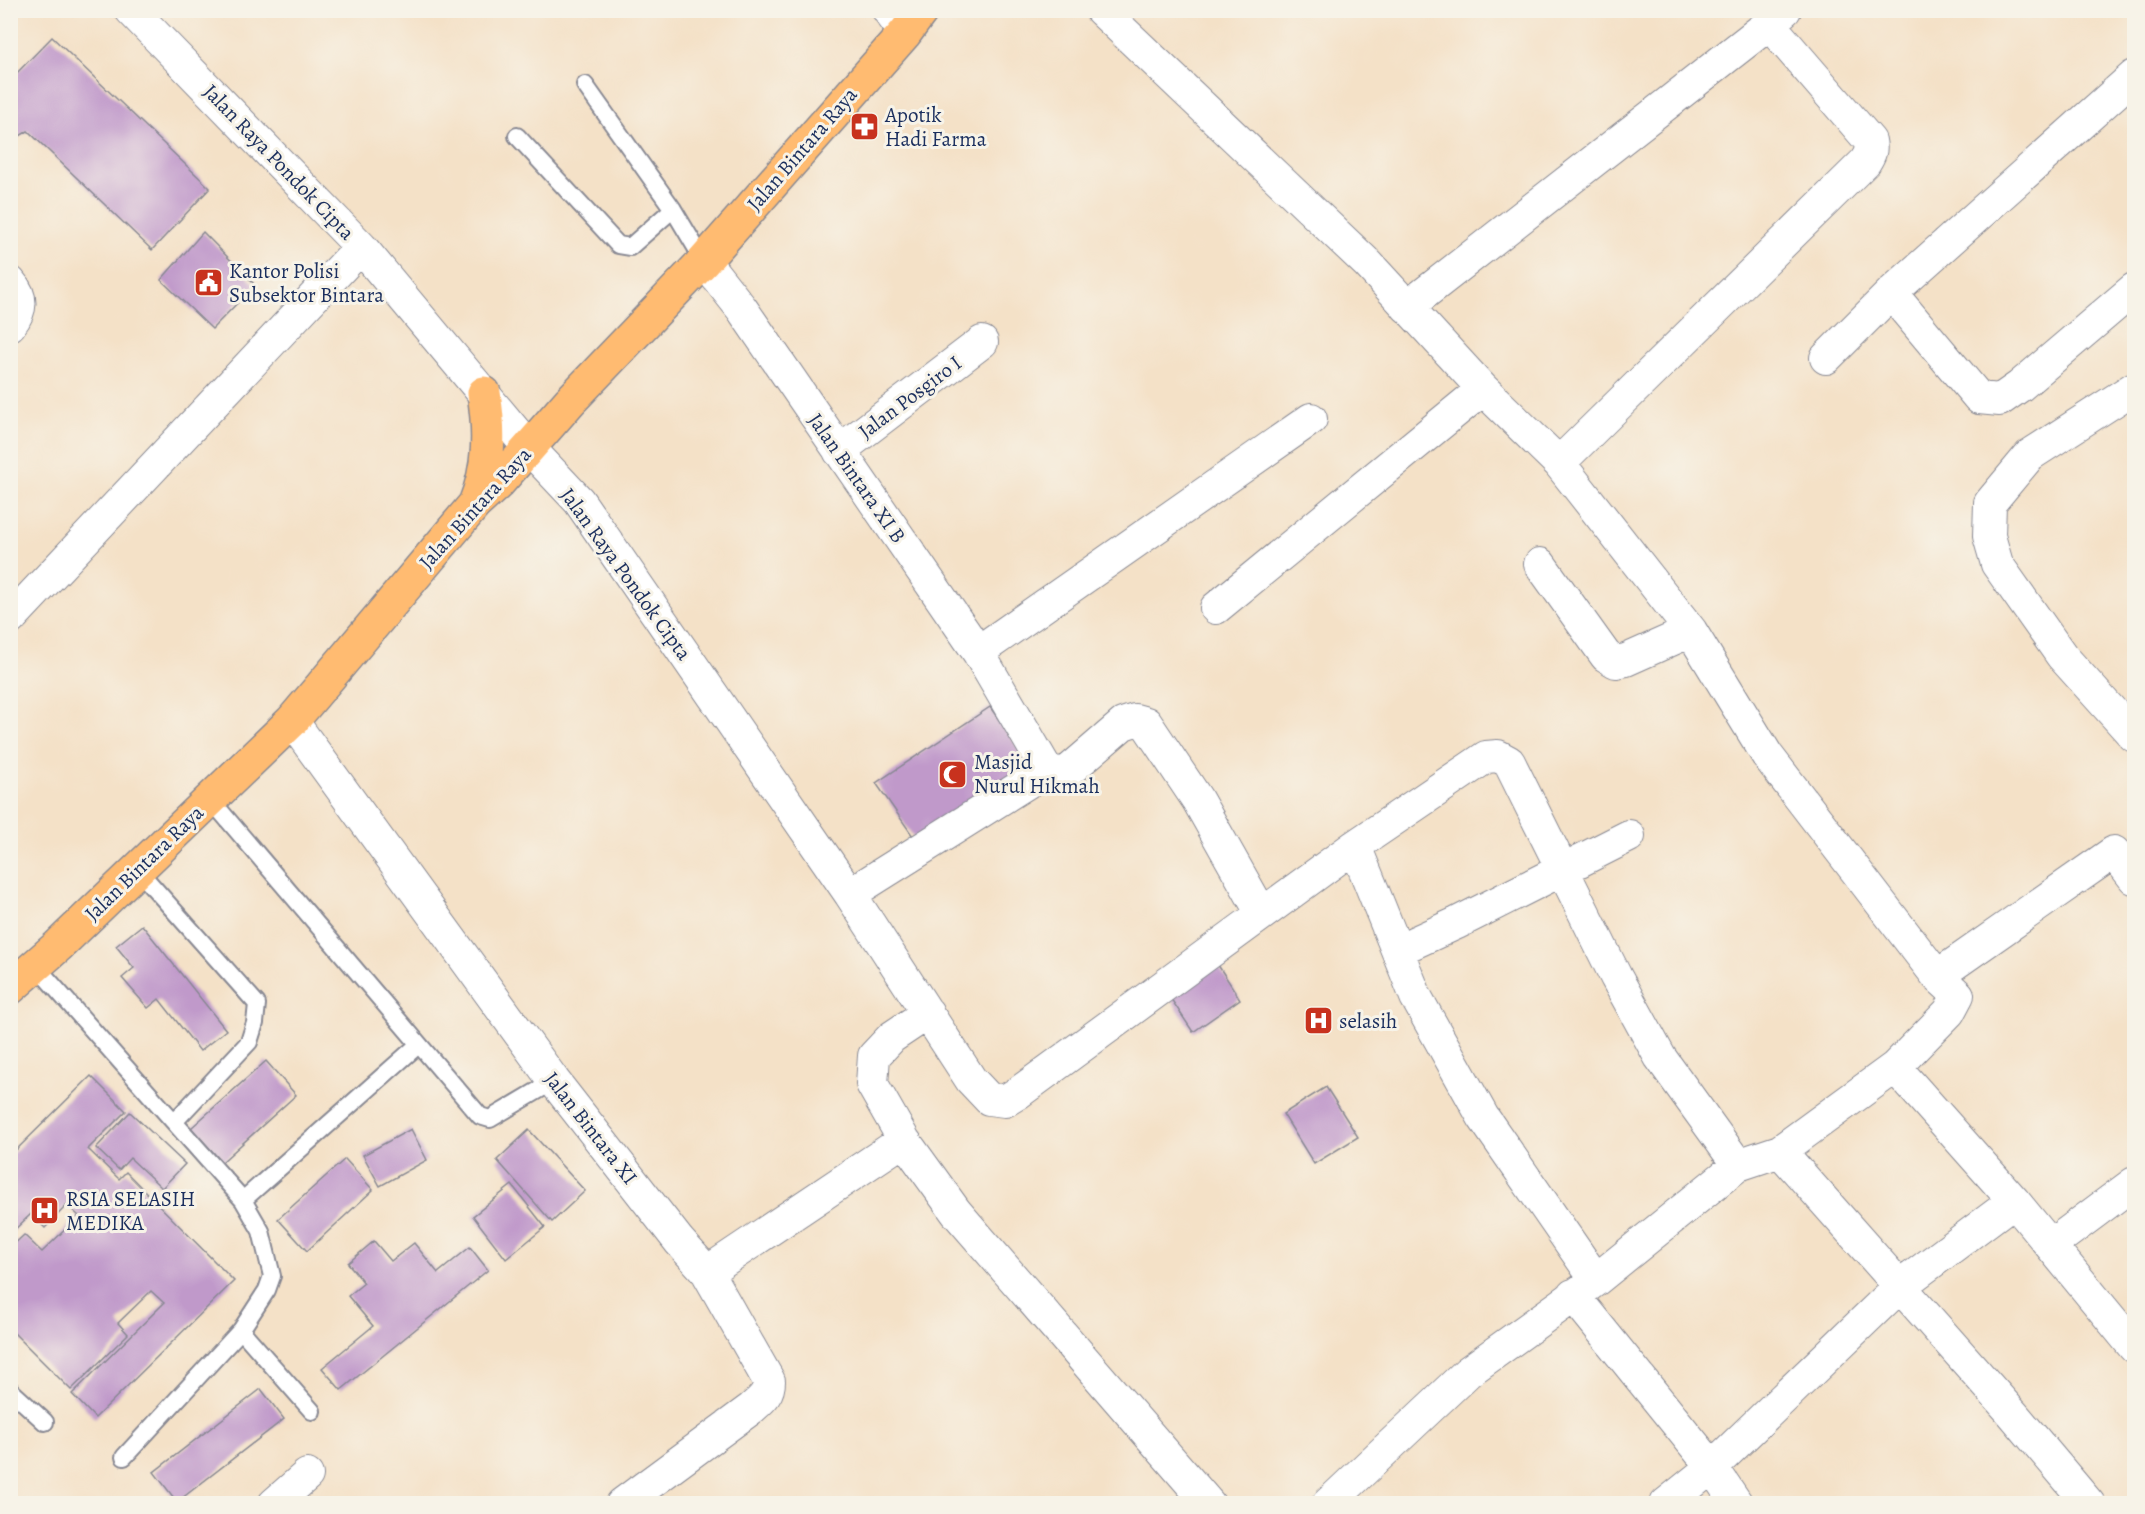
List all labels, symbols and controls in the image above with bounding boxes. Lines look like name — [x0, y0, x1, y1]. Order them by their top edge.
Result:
street label: Jalan Raya Pondok Cipta — [197, 78, 361, 246]
street label: Jalan Bintara Raya — [740, 81, 864, 217]
place label: Apotik Hadi Farma — [884, 101, 987, 153]
pharmacy icon: Apotik Hadi Farma — [848, 111, 880, 143]
place label: Kantor Polisi Subsektor Bintara — [229, 257, 384, 309]
public building icon: Kantor Polisi Subsektor Bintara — [192, 267, 224, 299]
street label: Jalan Posgiro I — [853, 349, 967, 445]
street label: Jalan Bintara XI B — [802, 407, 912, 549]
street label: Jalan Bintara Raya — [413, 441, 538, 575]
street label: Jalan Raya Pondok Cipta — [554, 482, 698, 666]
place label: Masjid Nurul Hikmah — [974, 748, 1100, 800]
mosque icon: Masjid Nurul Hikmah — [937, 758, 969, 790]
street label: Jalan Bintara Raya — [78, 799, 210, 927]
hospital icon: selasih — [1302, 1005, 1334, 1037]
place label: selasih — [1339, 1007, 1397, 1035]
street label: Jalan Bintara XI — [538, 1066, 644, 1190]
place label: RSIA SELASIH MEDIKA — [66, 1185, 195, 1237]
hospital icon: RSIA SELASIH MEDIKA — [29, 1195, 61, 1227]

